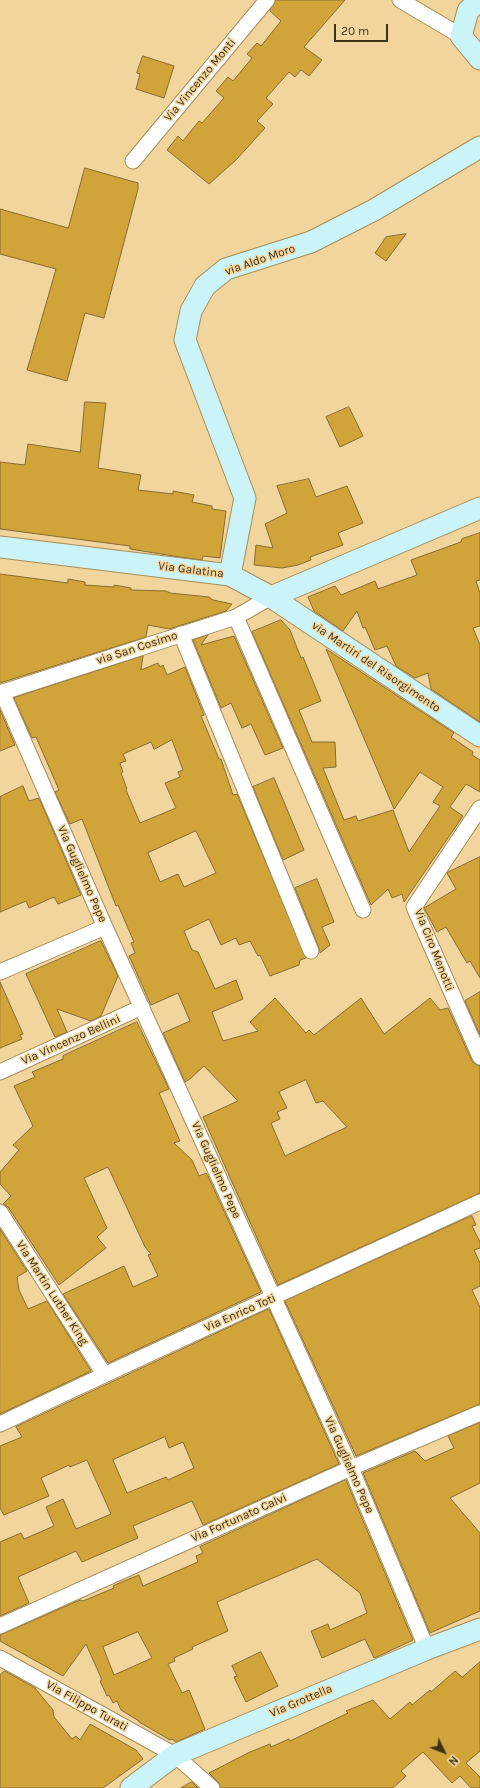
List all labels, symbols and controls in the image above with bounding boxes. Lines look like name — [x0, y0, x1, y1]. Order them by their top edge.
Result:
scale bar — [336, 16, 390, 42]
text: 20 m — [341, 24, 369, 38]
street label: Via Vincenzo Monti — [161, 35, 239, 125]
street label: via Aldo Moro — [223, 241, 297, 279]
street label: Via Galatina — [157, 559, 225, 581]
street label: via Martiri del Risorgimento — [309, 618, 443, 716]
street label: via San Cosimo — [95, 628, 179, 668]
street label: Via Guglielmo Pepe — [54, 823, 110, 925]
street label: Via Ciro Menotti — [411, 907, 457, 993]
street label: Via Vincenzo Bellini — [19, 1012, 123, 1068]
street label: Via Guglielmo Pepe — [188, 1119, 244, 1221]
street label: Via Martin Luther King — [13, 1238, 91, 1348]
street label: Via Enrico Toti — [202, 1291, 278, 1335]
street label: Via Guglielmo Pepe — [321, 1414, 377, 1516]
street label: Via Fortunato Calvi — [189, 1490, 289, 1546]
street label: Via Filippo Turati — [43, 1678, 131, 1734]
street label: Via Grottella — [267, 1681, 335, 1721]
north arrow — [424, 1732, 464, 1772]
text: N — [446, 1753, 461, 1768]

